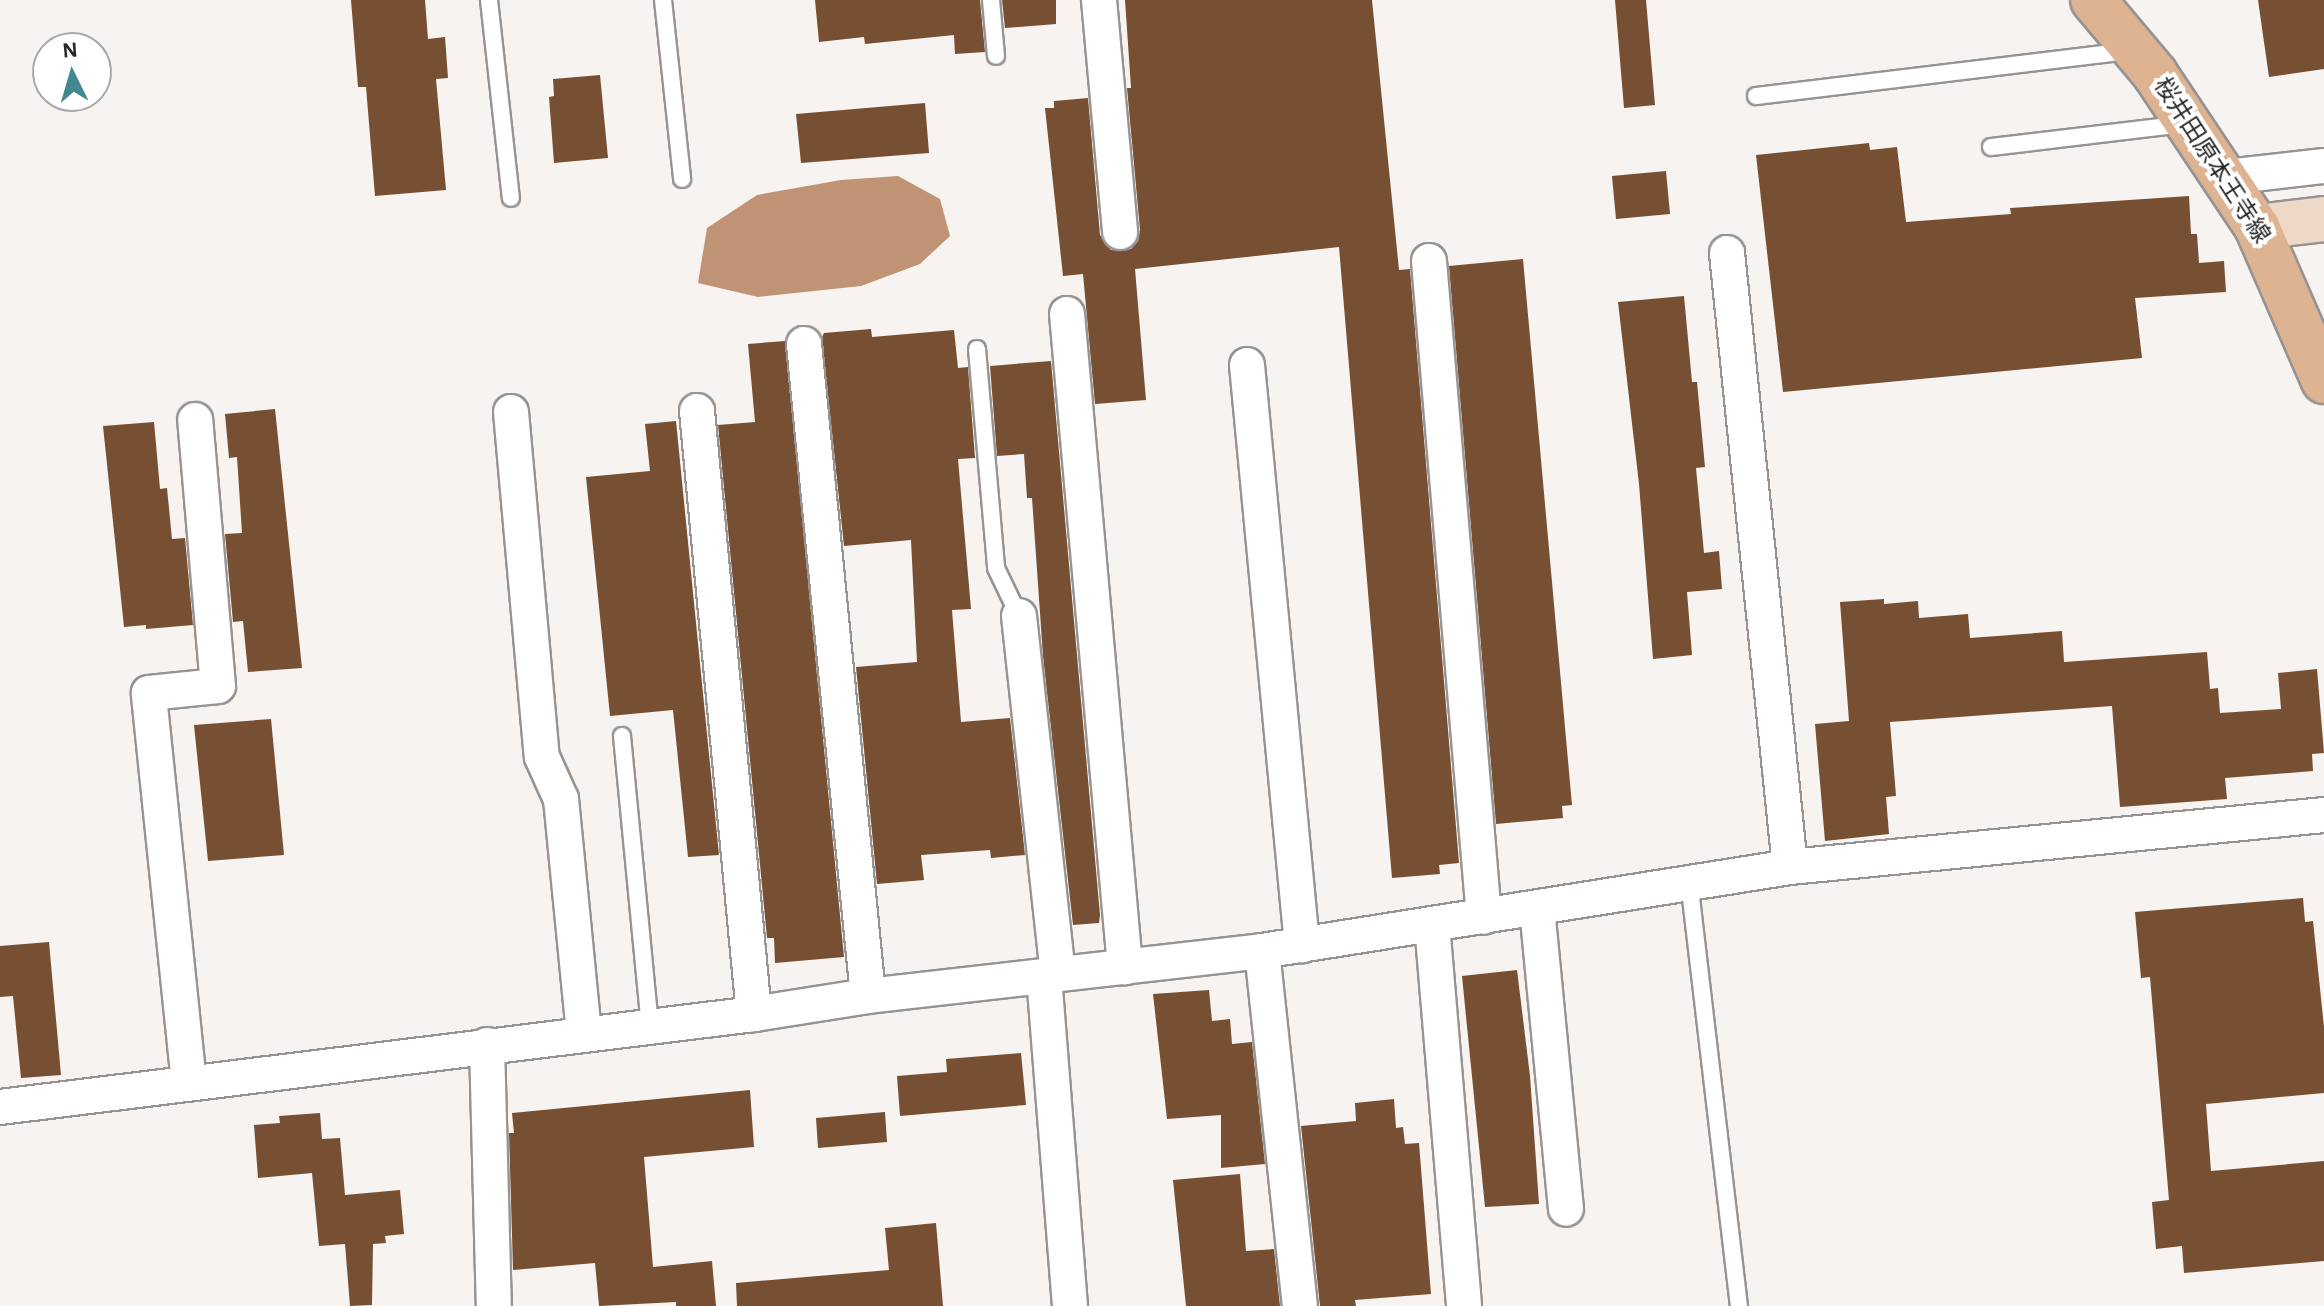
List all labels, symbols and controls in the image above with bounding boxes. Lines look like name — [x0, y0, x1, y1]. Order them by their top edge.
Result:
north arrow — [32, 32, 112, 112]
text: N — [61, 38, 79, 62]
street label: 桜井田原本王寺線 — [2147, 73, 2275, 249]

